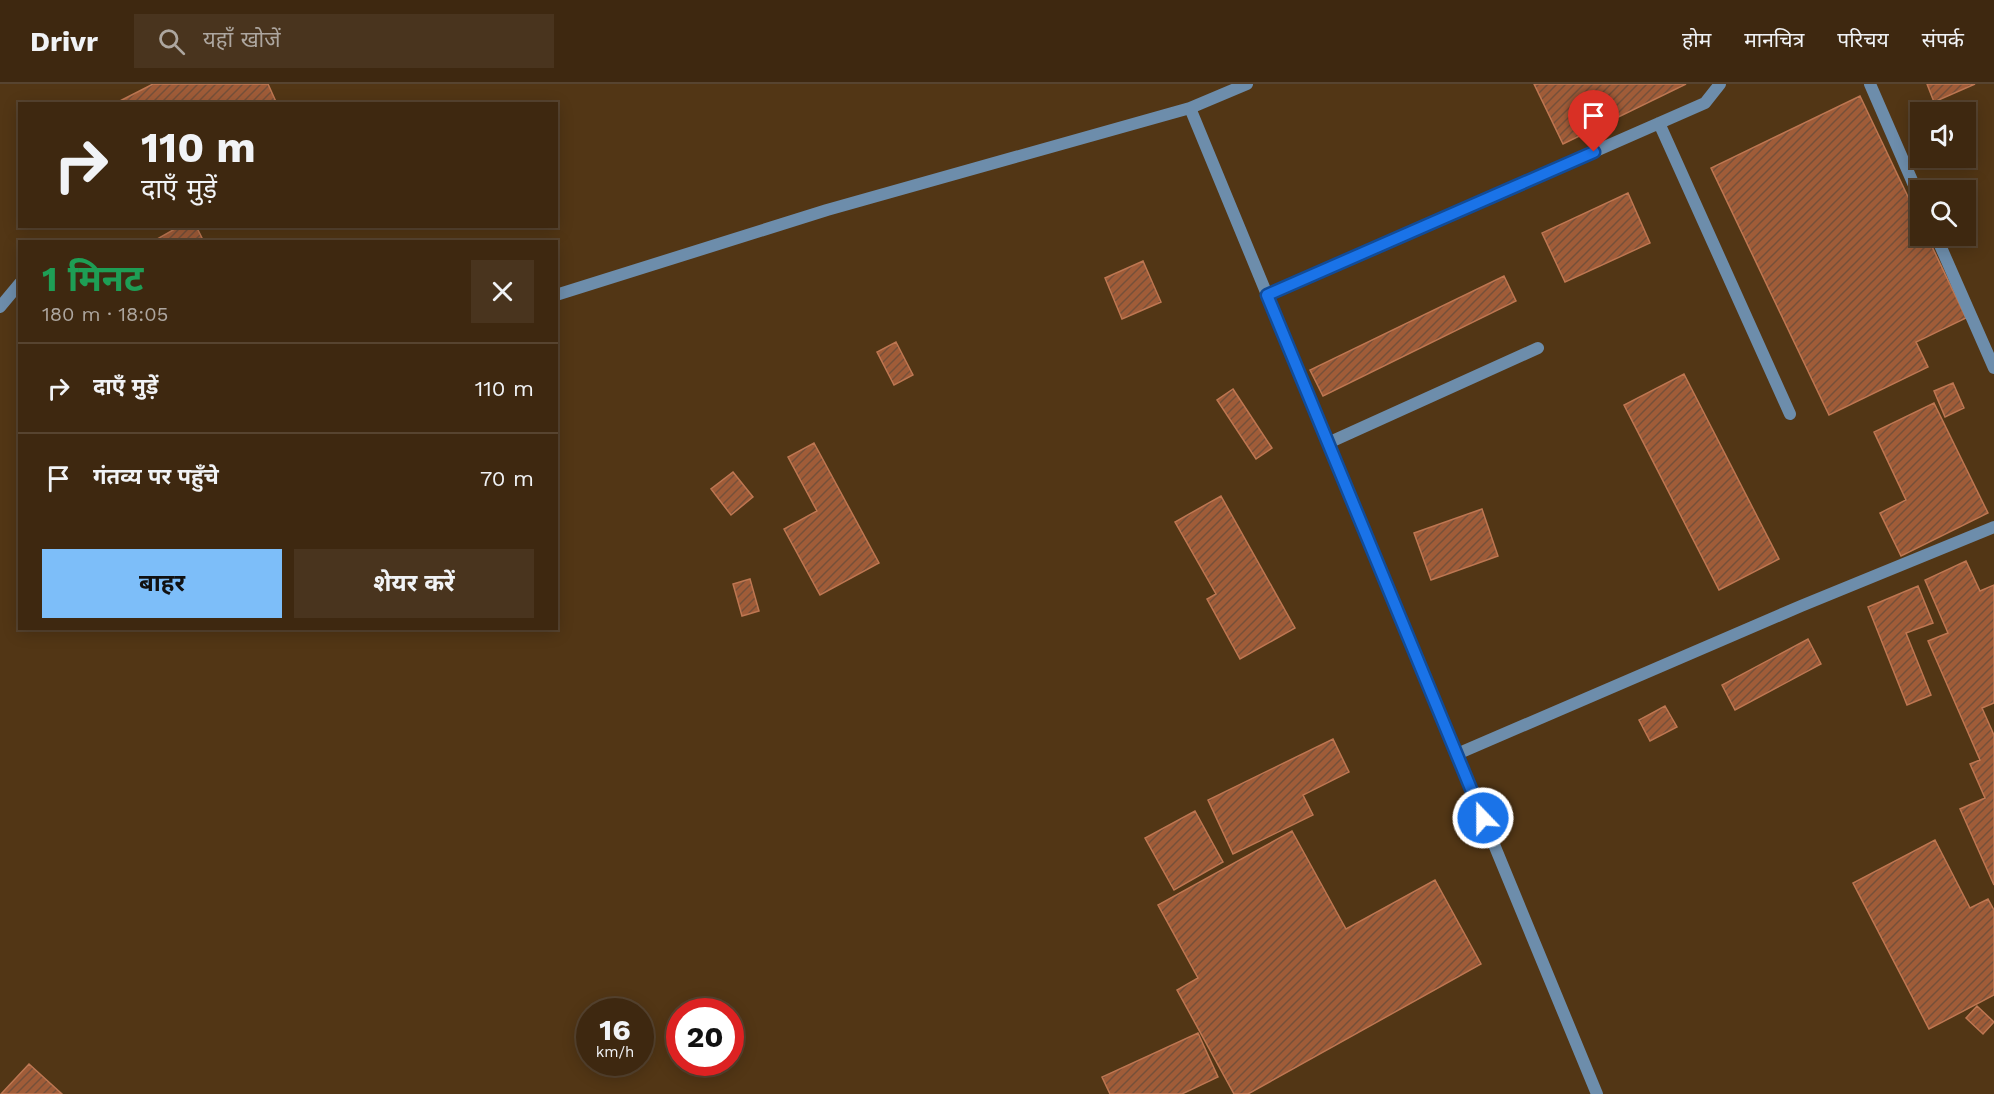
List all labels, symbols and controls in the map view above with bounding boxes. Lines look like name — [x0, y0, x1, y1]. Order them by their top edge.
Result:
search box — [134, 14, 554, 68]
text: Drivr — [30, 25, 98, 58]
icon: search — [155, 25, 188, 58]
text: यहाँ खोजें — [203, 27, 281, 52]
text: होम — [1682, 27, 1711, 52]
text: मानचित्र — [1744, 27, 1804, 52]
text: परिचय — [1837, 27, 1889, 52]
text: संपर्क — [1922, 27, 1964, 52]
pin — [1568, 90, 1619, 152]
icon: arrive — [1577, 99, 1610, 132]
map controls — [1910, 102, 1976, 246]
button: sound — [1910, 102, 1976, 168]
text: 110 m — [141, 123, 256, 172]
icon: right — [42, 126, 120, 204]
text: दाएँ मुड़ें — [141, 173, 217, 205]
button: search — [1910, 180, 1976, 246]
text: 1 मिनट — [42, 258, 143, 300]
button: close — [471, 260, 534, 323]
text: 180 m · 18:05 — [42, 302, 168, 326]
icon: right — [42, 372, 75, 405]
text: दाएँ मुड़ें — [93, 374, 158, 399]
text: 110 m — [475, 376, 534, 401]
icon: arrive — [42, 462, 75, 495]
text: गंतव्य पर पहुँचे — [93, 464, 219, 489]
text: 70 m — [480, 466, 534, 491]
button: बाहर — [42, 549, 282, 618]
button: शेयर करें — [294, 549, 534, 618]
position arrow — [1451, 786, 1515, 850]
speed limit sign: 20 — [666, 998, 744, 1076]
text: 16 — [599, 1012, 631, 1047]
text: km/h — [596, 1043, 634, 1061]

